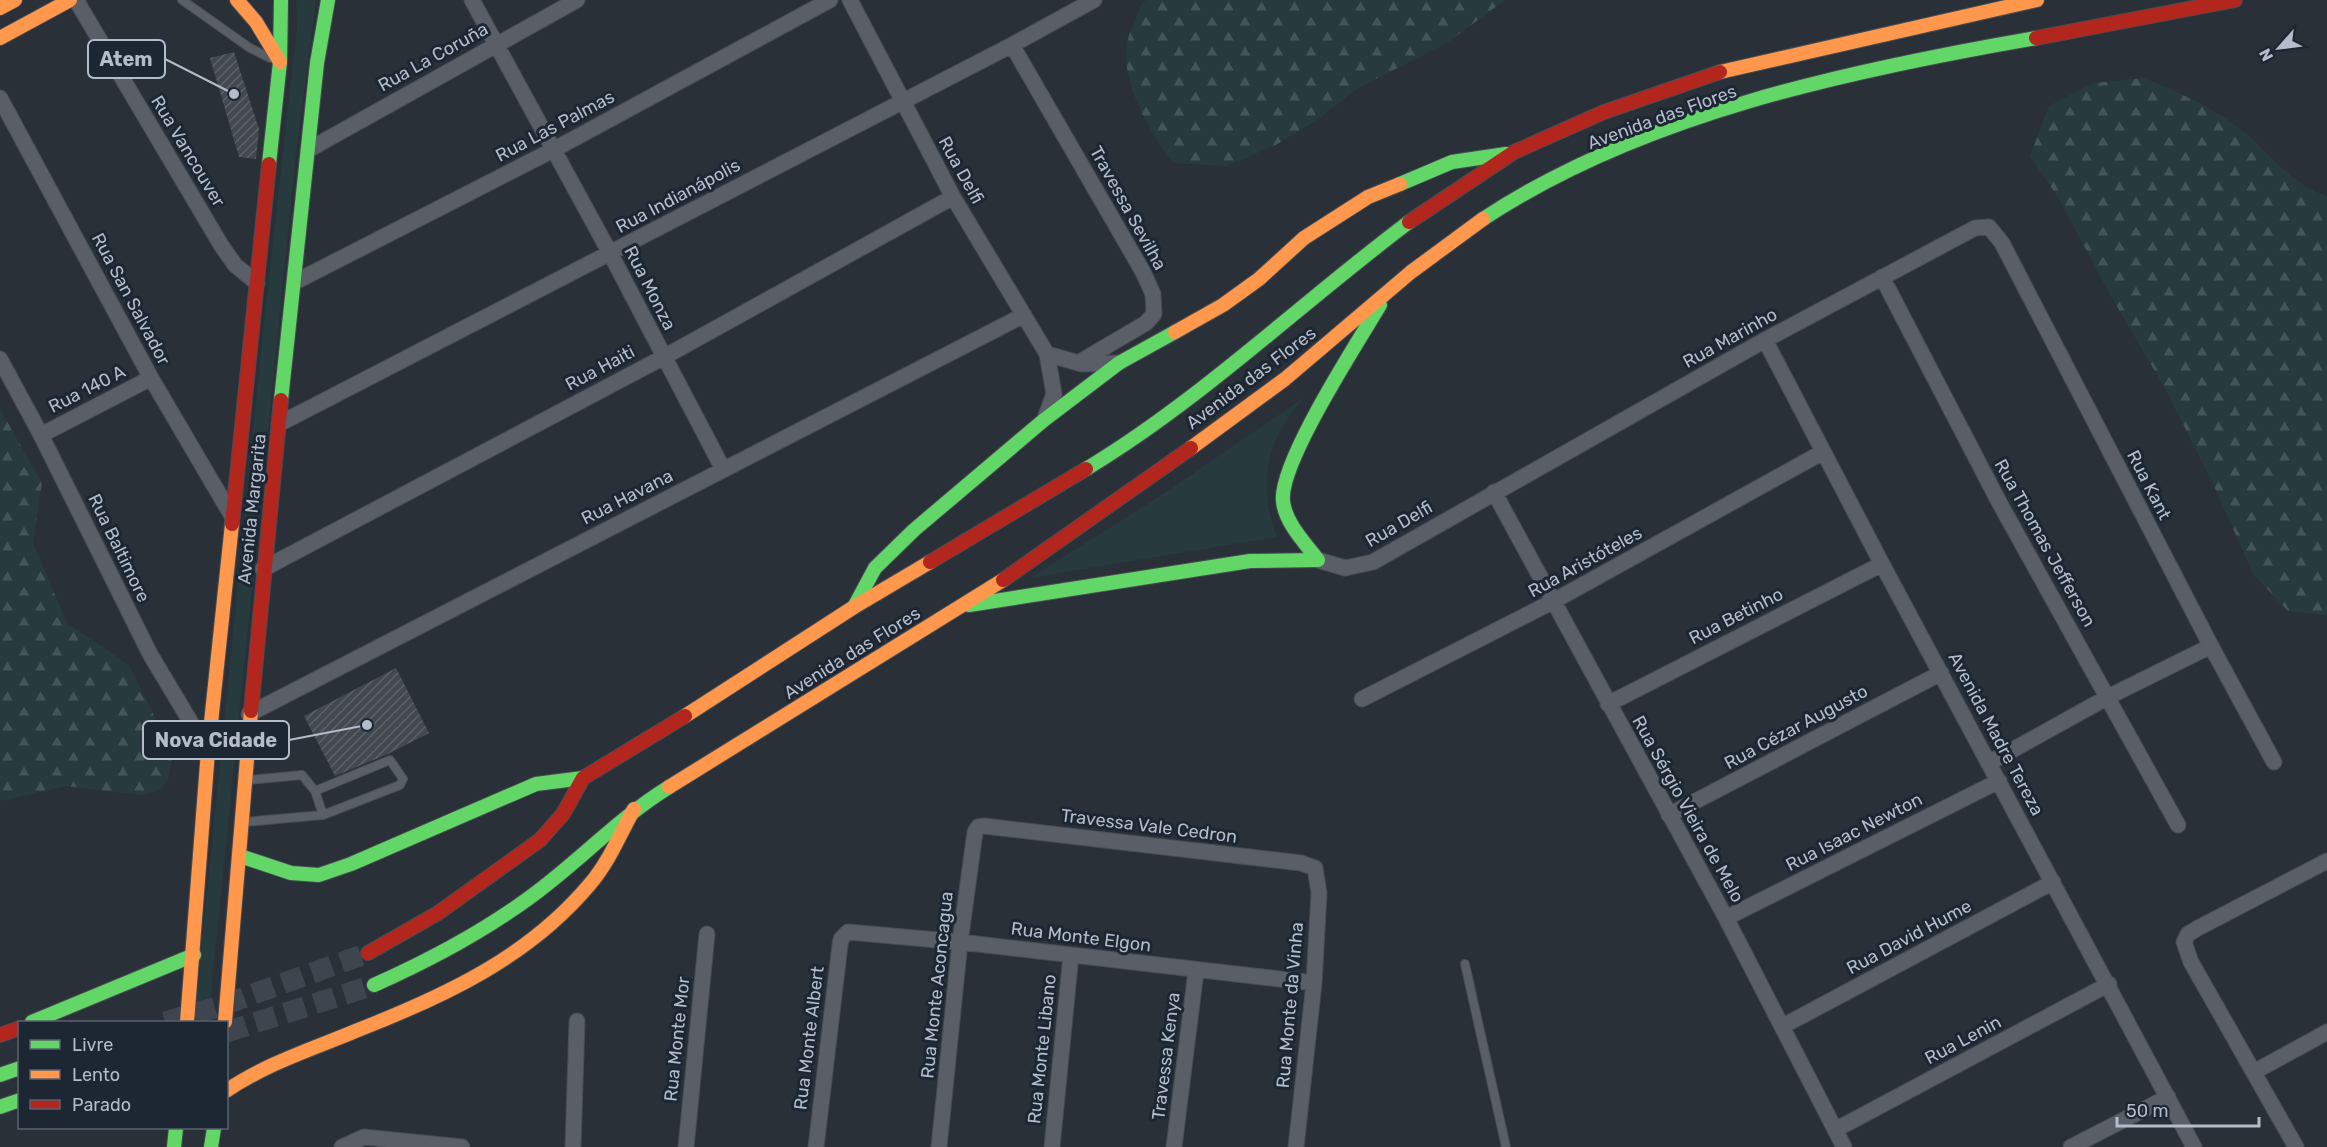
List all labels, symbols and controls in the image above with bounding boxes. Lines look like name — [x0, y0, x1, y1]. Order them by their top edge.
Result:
street label: Rua La Coruña — [374, 18, 492, 96]
north arrow — [2249, 18, 2309, 78]
callout: Atem — [88, 40, 165, 78]
text: N — [2255, 45, 2277, 64]
text: Atem — [99, 47, 153, 71]
street label: Avenida das Flores — [1585, 80, 1739, 154]
street label: Rua Las Palmas — [492, 85, 618, 167]
street label: Rua Vancouver — [146, 91, 230, 211]
street label: Rua Delfi — [934, 132, 988, 208]
street label: Travessa Sevilha — [1085, 142, 1171, 274]
street label: Rua Indianápolis — [612, 154, 744, 238]
street label: Rua San Salvador — [87, 229, 175, 369]
street label: Rua Monza — [619, 242, 681, 334]
street label: Rua Marinho — [1679, 303, 1781, 373]
street label: Avenida das Flores — [1182, 322, 1320, 434]
street label: Rua Haiti — [561, 341, 639, 395]
street label: Rua 140 A — [45, 360, 129, 418]
street label: Avenida Margarita — [233, 433, 271, 585]
street label: Rua Kant — [2122, 446, 2176, 524]
street label: Rua Thomas Jefferson — [1990, 455, 2100, 631]
street label: Rua Havana — [577, 465, 677, 529]
street label: Rua Baltimore — [83, 490, 155, 606]
street label: Rua Delfi — [1362, 496, 1436, 552]
street label: Rua Aristóteles — [1524, 522, 1646, 602]
street label: Rua Betinho — [1685, 583, 1787, 649]
street label: Avenida das Flores — [780, 602, 924, 704]
street label: Avenida Madre Tereza — [1944, 649, 2048, 819]
street label: Rua Cézar Augusto — [1720, 680, 1872, 774]
street label: Rua Sérgio Vieira de Melo — [1627, 712, 1749, 906]
callout: Nova Cidade — [143, 721, 289, 759]
text: Nova Cidade — [155, 728, 277, 752]
street label: Rua Isaac Newton — [1782, 788, 1926, 876]
street label: Travessa Vale Cedron — [1060, 804, 1238, 848]
street label: Rua Monte Aconcagua — [916, 890, 958, 1080]
street label: Rua David Hume — [1843, 895, 1975, 979]
street label: Rua Monte Elgon — [1010, 917, 1152, 957]
street label: Rua Monte da Vinha — [1272, 921, 1308, 1089]
street label: Rua Monte Albert — [789, 965, 829, 1111]
street label: Rua Monte Libano — [1023, 973, 1061, 1125]
street label: Rua Monte Mor — [660, 975, 695, 1102]
street label: Travessa Kenya — [1147, 991, 1185, 1121]
street label: Rua Lenin — [1921, 1011, 2005, 1069]
legend — [18, 1021, 228, 1129]
text: Livre — [72, 1034, 113, 1056]
text: Lento — [72, 1064, 120, 1086]
scale bar — [2117, 1090, 2260, 1128]
text: Parado — [72, 1094, 131, 1116]
text: 50 m — [2126, 1100, 2169, 1122]

